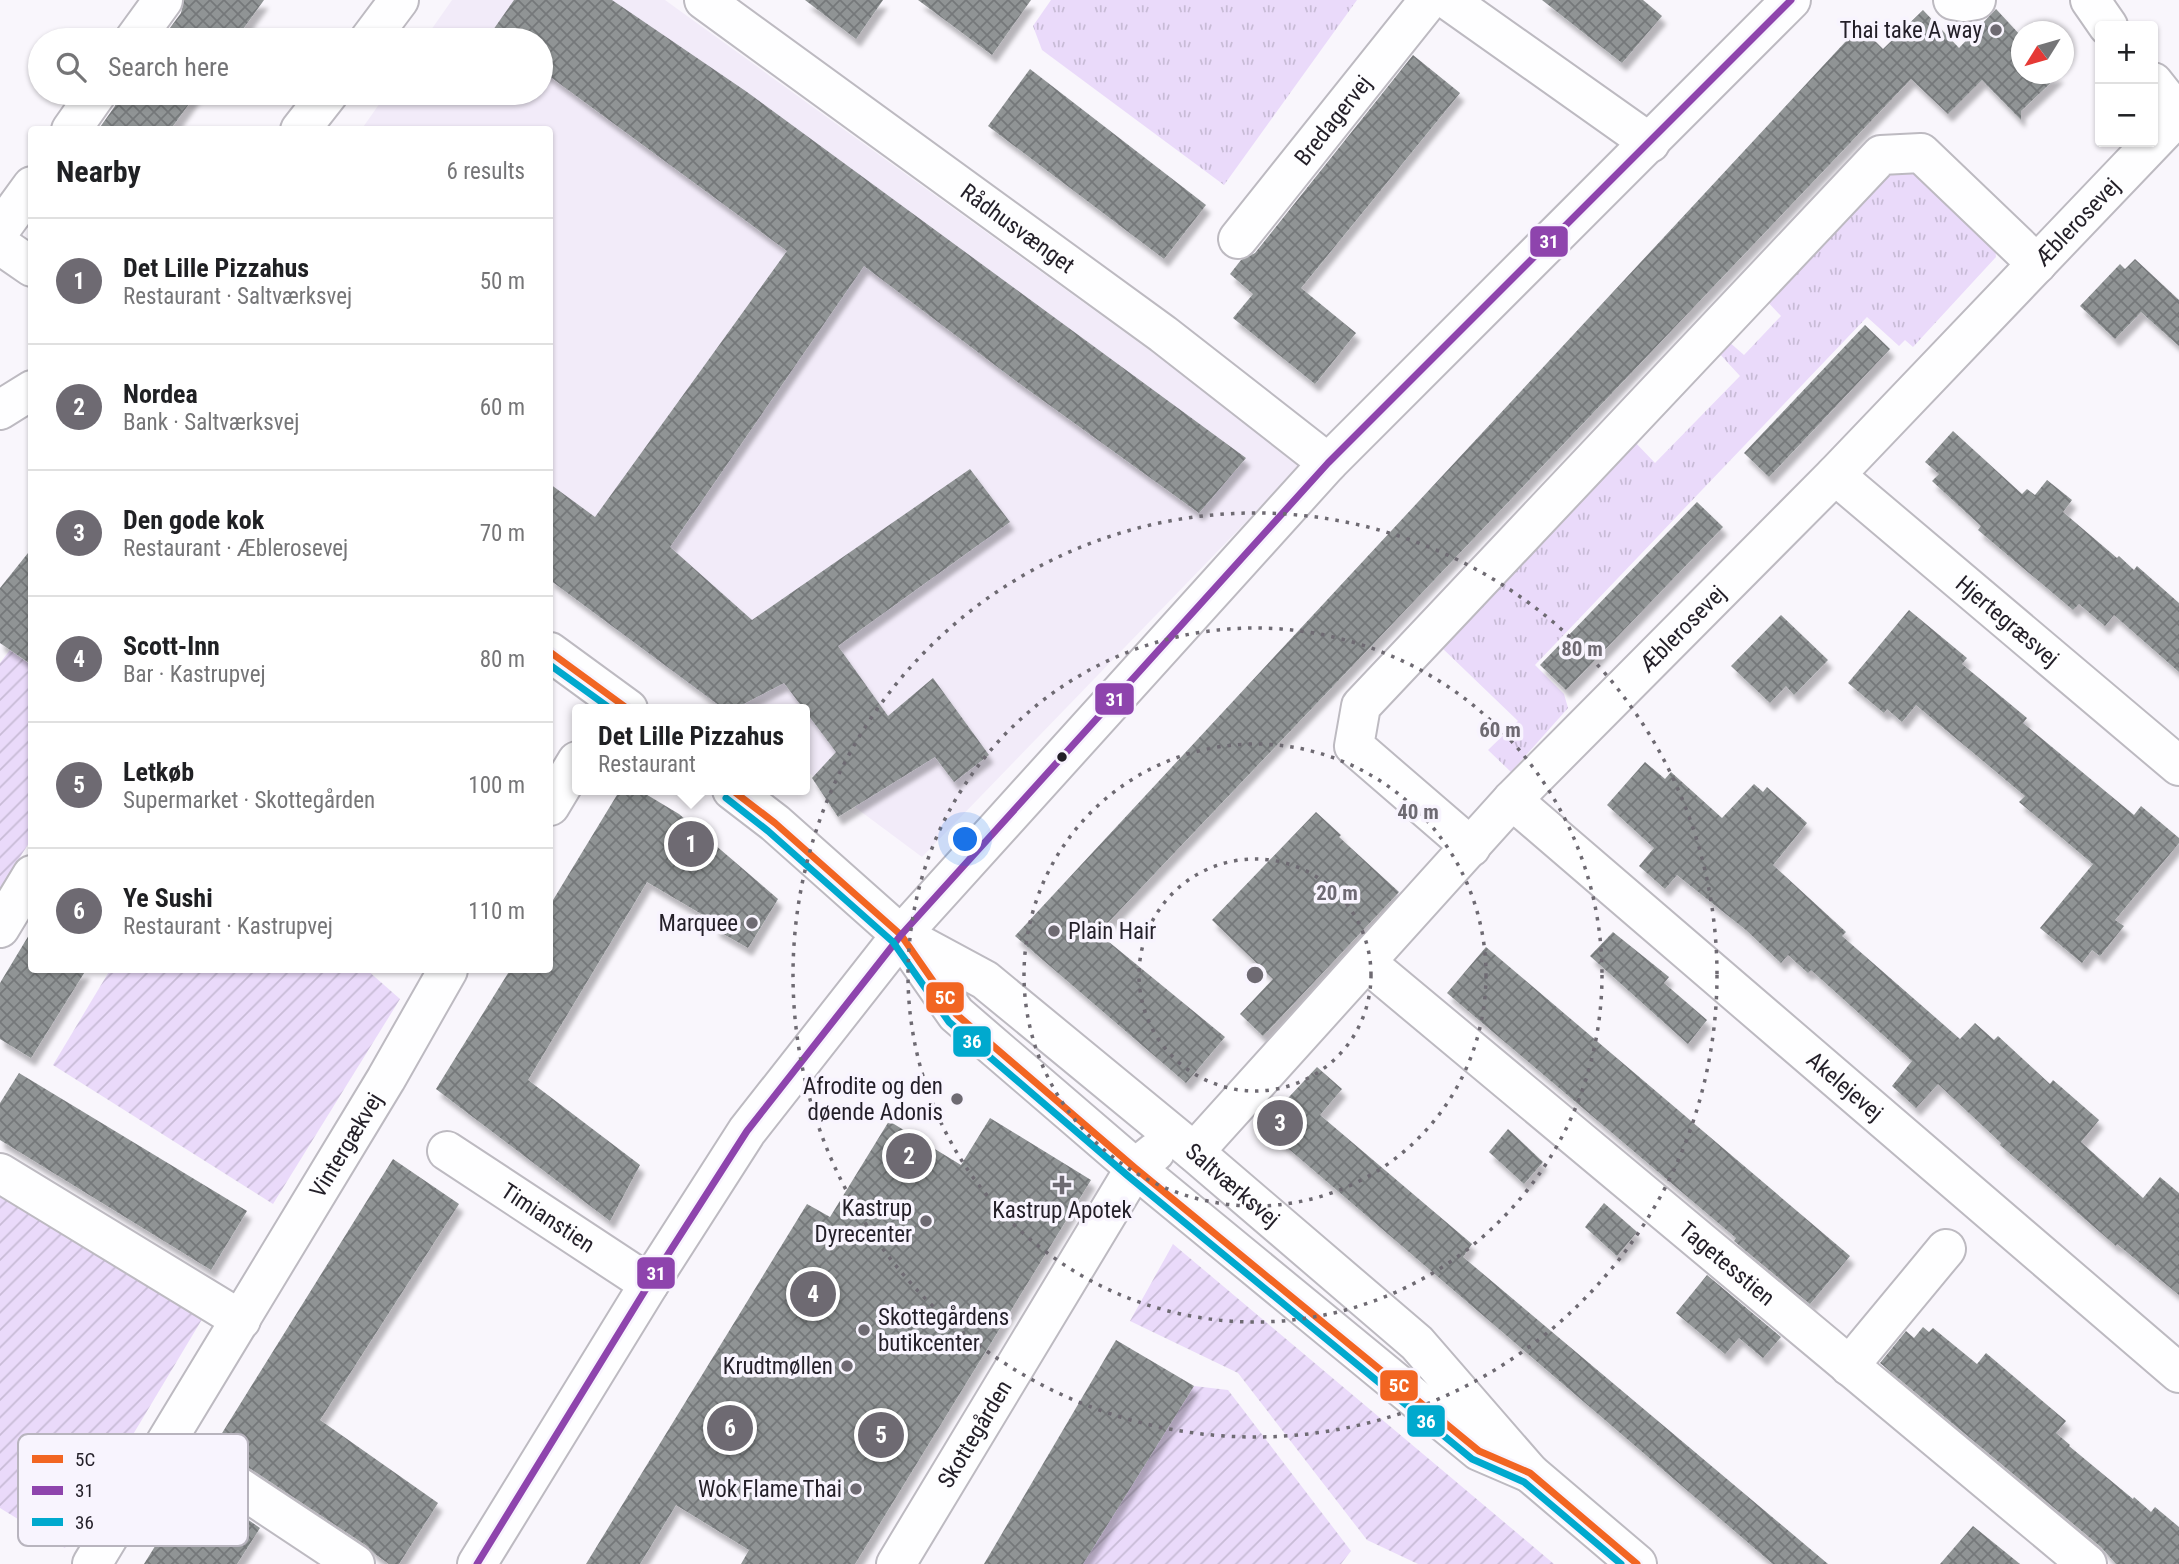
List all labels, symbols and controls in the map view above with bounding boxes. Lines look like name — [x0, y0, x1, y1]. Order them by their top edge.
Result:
place label: Thai take A way — [1839, 17, 1982, 44]
north arrow — [2011, 21, 2074, 84]
map controls — [2095, 21, 2158, 147]
button: + — [2095, 21, 2158, 84]
marker: Thai take A way — [1988, 22, 2004, 38]
search box — [28, 28, 553, 105]
icon: search — [52, 48, 90, 86]
text: Search here — [108, 52, 229, 82]
street label: Bredagervej — [1289, 70, 1377, 171]
button: − — [2095, 84, 2158, 147]
text: Nearby — [56, 154, 141, 189]
text: 6 results — [447, 158, 525, 185]
street label: Æblerosevej — [2028, 172, 2125, 272]
street label: Rådhusvænget — [956, 178, 1080, 279]
line badge: 31 — [1529, 225, 1569, 258]
text: 31 — [1539, 230, 1559, 253]
text: Det Lille Pizzahus — [123, 253, 309, 283]
text: 1 — [73, 268, 85, 295]
text: 50 m — [480, 268, 525, 295]
text: Restaurant · Saltværksvej — [123, 283, 352, 310]
text: Nordea — [123, 379, 198, 409]
text: 2 — [73, 394, 85, 421]
text: 60 m — [480, 394, 525, 421]
text: Bank · Saltværksvej — [123, 409, 299, 436]
text: Den gode kok — [123, 505, 264, 535]
text: 3 — [73, 520, 85, 547]
text: 70 m — [480, 520, 525, 547]
text: Restaurant · Æblerosevej — [123, 535, 348, 562]
street label: Hjertegræsvej — [1950, 570, 2065, 672]
street label: Æblerosevej — [1633, 580, 1731, 678]
text: Scott-Inn — [123, 631, 220, 661]
text: 80 m — [1561, 637, 1603, 661]
text: 4 — [73, 646, 85, 673]
text: 80 m — [480, 646, 525, 673]
text: Bar · Kastrupvej — [123, 661, 266, 688]
line badge: 31 — [1094, 682, 1135, 716]
text: 31 — [1105, 688, 1125, 711]
popup — [572, 704, 810, 795]
text: 60 m — [1479, 718, 1521, 742]
text: Det Lille Pizzahus — [598, 721, 784, 751]
unlabelled marker — [1055, 750, 1069, 764]
text: Restaurant — [598, 751, 696, 778]
text: Letkøb — [123, 757, 194, 787]
text: 5 — [73, 772, 85, 799]
text: 100 m — [468, 772, 525, 799]
text: Supermarket · Skottegården — [123, 787, 375, 814]
text: 40 m — [1397, 800, 1439, 824]
pin: 1 — [668, 818, 714, 870]
your location — [948, 822, 982, 856]
text: 20 m — [1316, 881, 1358, 905]
text: Ye Sushi — [123, 883, 213, 913]
text: 6 — [73, 898, 85, 925]
text: 110 m — [468, 898, 525, 925]
place label: Marquee — [659, 910, 738, 937]
text: Restaurant · Kastrupvej — [123, 913, 333, 940]
marker: Marquee — [744, 915, 760, 931]
place label: Plain Hair — [1068, 918, 1156, 945]
marker: Plain Hair — [1046, 923, 1062, 939]
centre of rings — [1243, 963, 1267, 987]
line badge: 5C — [925, 981, 965, 1014]
text: 5C — [935, 986, 955, 1009]
line badge: 36 — [952, 1025, 992, 1058]
text: 36 — [962, 1030, 982, 1053]
street label: Akelejevej — [1801, 1046, 1889, 1126]
place label: Afrodite og den døende Adonis — [803, 1073, 943, 1126]
street label: Vintergækvej — [304, 1088, 388, 1202]
marker: Afrodite og den døende Adonis — [949, 1091, 965, 1107]
pin: 3 — [1257, 1097, 1303, 1149]
pin: 2 — [886, 1130, 932, 1182]
street label: Saltværksvej — [1180, 1137, 1285, 1233]
street label: Timianstien — [496, 1177, 600, 1258]
marker: Kastrup Apotek — [1054, 1177, 1070, 1193]
place label: Kastrup Dyrecenter — [815, 1195, 912, 1248]
place label: Kastrup Apotek — [992, 1197, 1132, 1224]
marker: Kastrup Dyrecenter — [918, 1213, 934, 1229]
street label: Tagetesstien — [1674, 1216, 1780, 1311]
line badge: 31 — [636, 1256, 676, 1290]
text: 31 — [646, 1262, 666, 1285]
pin: 4 — [790, 1268, 836, 1320]
place label: Skottegårdens butikcenter — [878, 1304, 1009, 1357]
marker: Skottegårdens butikcenter — [856, 1322, 872, 1338]
place label: Krudtmøllen — [723, 1353, 833, 1380]
marker: Krudtmøllen — [839, 1358, 855, 1374]
line badge: 5C — [1379, 1369, 1419, 1402]
text: 5C — [1389, 1374, 1409, 1397]
street label: Skottegården — [932, 1375, 1017, 1493]
pin: 6 — [707, 1402, 753, 1454]
line badge: 36 — [1406, 1404, 1446, 1438]
pin: 5 — [858, 1409, 904, 1461]
text: 36 — [1416, 1410, 1436, 1433]
legend — [18, 1434, 248, 1546]
text: 5C — [75, 1448, 95, 1471]
place label: Wok Flame Thai — [698, 1476, 842, 1503]
text: 31 — [75, 1479, 94, 1502]
marker: Wok Flame Thai — [848, 1481, 864, 1497]
text: 36 — [75, 1511, 94, 1534]

